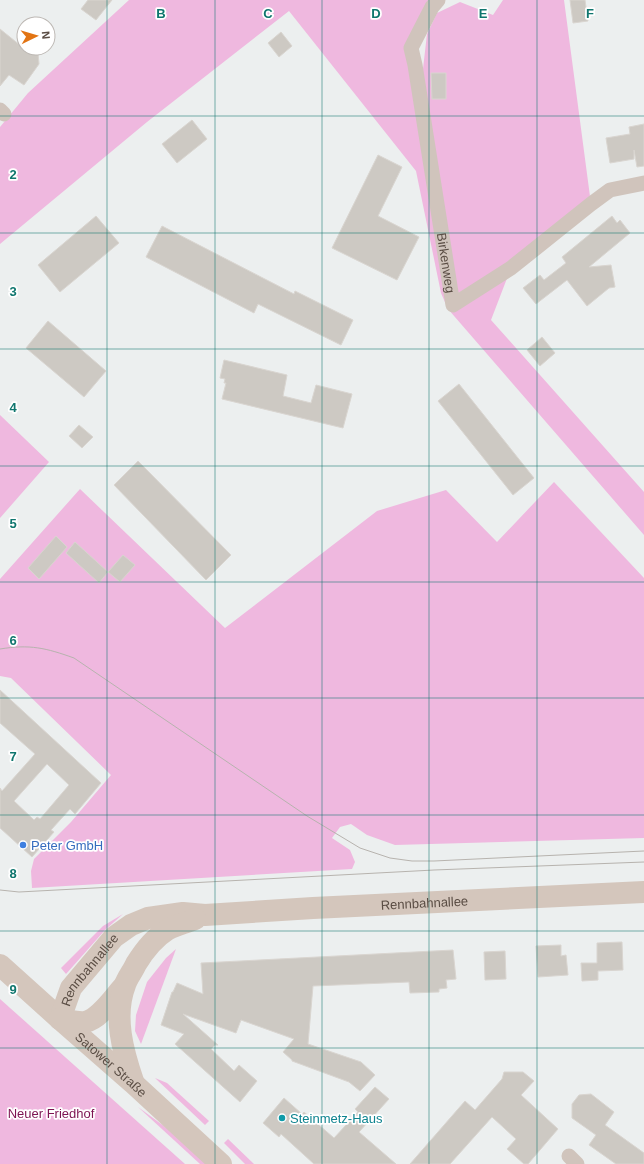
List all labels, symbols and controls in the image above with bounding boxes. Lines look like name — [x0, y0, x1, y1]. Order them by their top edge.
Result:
text: B — [156, 6, 166, 21]
text: C — [263, 6, 273, 21]
text: D — [371, 6, 381, 21]
text: E — [479, 6, 488, 21]
text: F — [586, 6, 594, 21]
north arrow — [16, 16, 56, 56]
text: N — [40, 31, 52, 40]
text: 2 — [9, 167, 17, 182]
street label: Birkenweg — [434, 232, 458, 294]
text: 3 — [9, 284, 17, 299]
text: 4 — [9, 400, 17, 415]
text: 5 — [9, 516, 17, 531]
text: 6 — [9, 633, 17, 648]
text: 7 — [9, 749, 17, 764]
place label: Peter GmbH — [31, 838, 103, 853]
marker: Peter GmbH — [18, 840, 28, 850]
text: 8 — [9, 866, 17, 881]
street label: Rennbahnallee — [380, 894, 468, 913]
street label: Rennbahnallee — [58, 931, 122, 1008]
text: 9 — [9, 982, 17, 997]
street label: Satower Straße — [72, 1029, 150, 1100]
park label: Neuer Friedhof — [8, 1106, 95, 1121]
place label: Steinmetz-Haus — [290, 1111, 383, 1126]
marker: Steinmetz-Haus — [277, 1113, 287, 1123]

